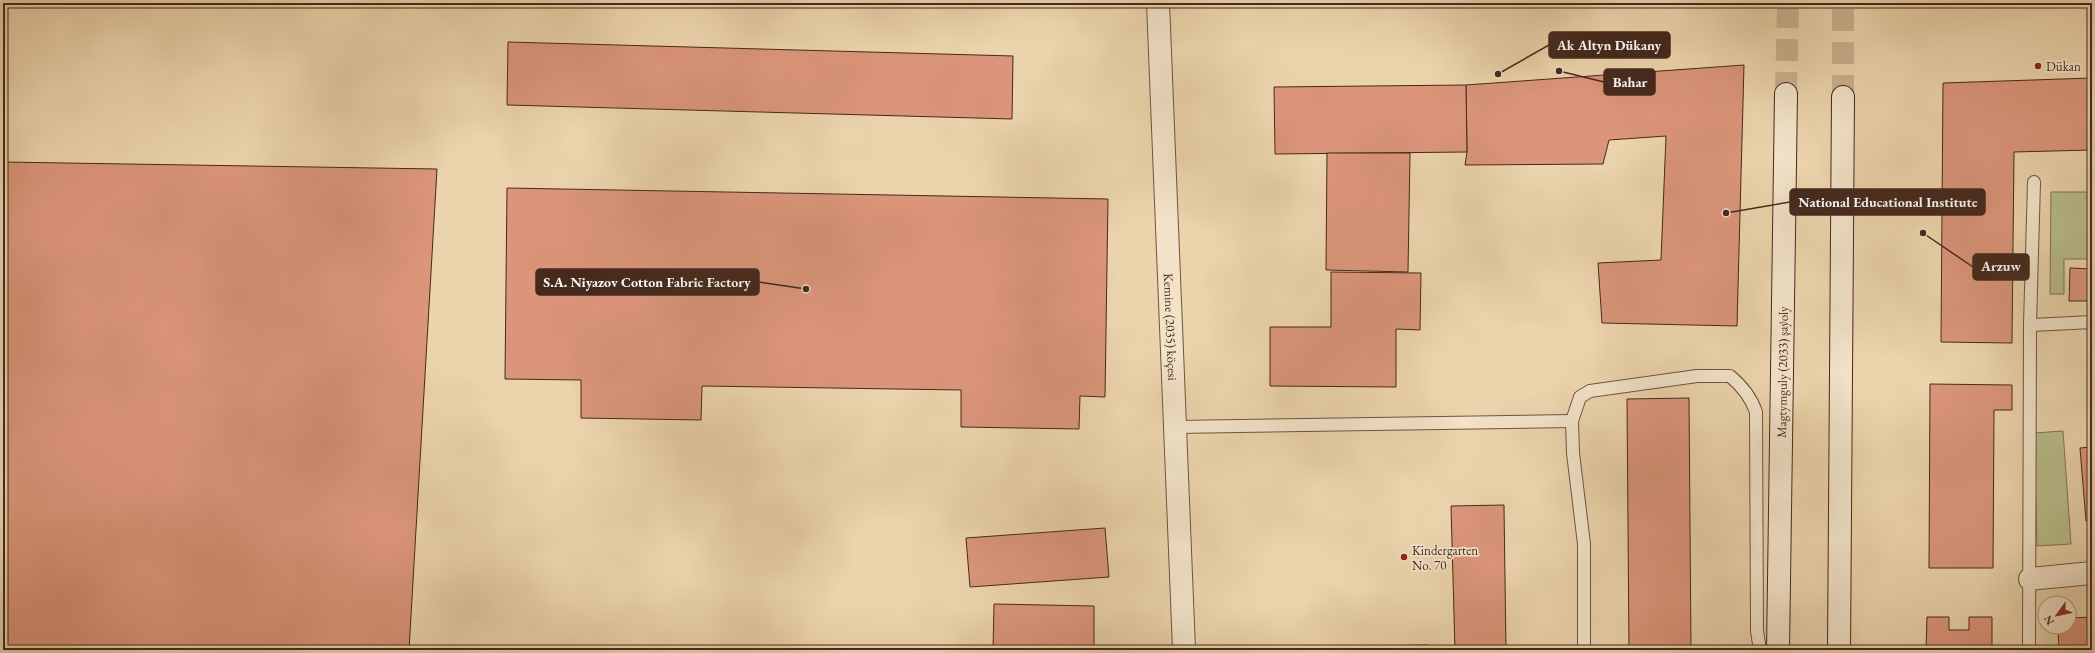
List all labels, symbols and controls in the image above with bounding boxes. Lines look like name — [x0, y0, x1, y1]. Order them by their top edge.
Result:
callout: Ak Altyn Dükany — [1549, 32, 1670, 58]
text: Ak Altyn Dükany — [1556, 36, 1662, 54]
place label: Dükan — [2046, 58, 2081, 75]
marker: Dükan — [2033, 61, 2043, 71]
callout: Bahar — [1604, 69, 1655, 95]
text: Bahar — [1613, 73, 1648, 91]
callout: National Educational Institute — [1790, 189, 1985, 215]
text: National Educational Institute — [1798, 193, 1978, 211]
callout: Arzuw — [1973, 254, 2029, 280]
text: Arzuw — [1980, 257, 2022, 275]
callout: S.A. Niyazov Cotton Fabric Factory — [536, 269, 759, 295]
text: S.A. Niyazov Cotton Fabric Factory — [543, 273, 751, 291]
street label: Kemine (2035) köçesi — [1160, 273, 1182, 381]
street label: Magtymguly (2033) şaýoly — [1773, 306, 1791, 438]
place label: Kindergarten No. 70 — [1412, 542, 1478, 574]
marker: Kindergarten No. 70 — [1399, 552, 1409, 562]
north arrow — [2037, 595, 2077, 635]
text: N — [2040, 613, 2057, 628]

